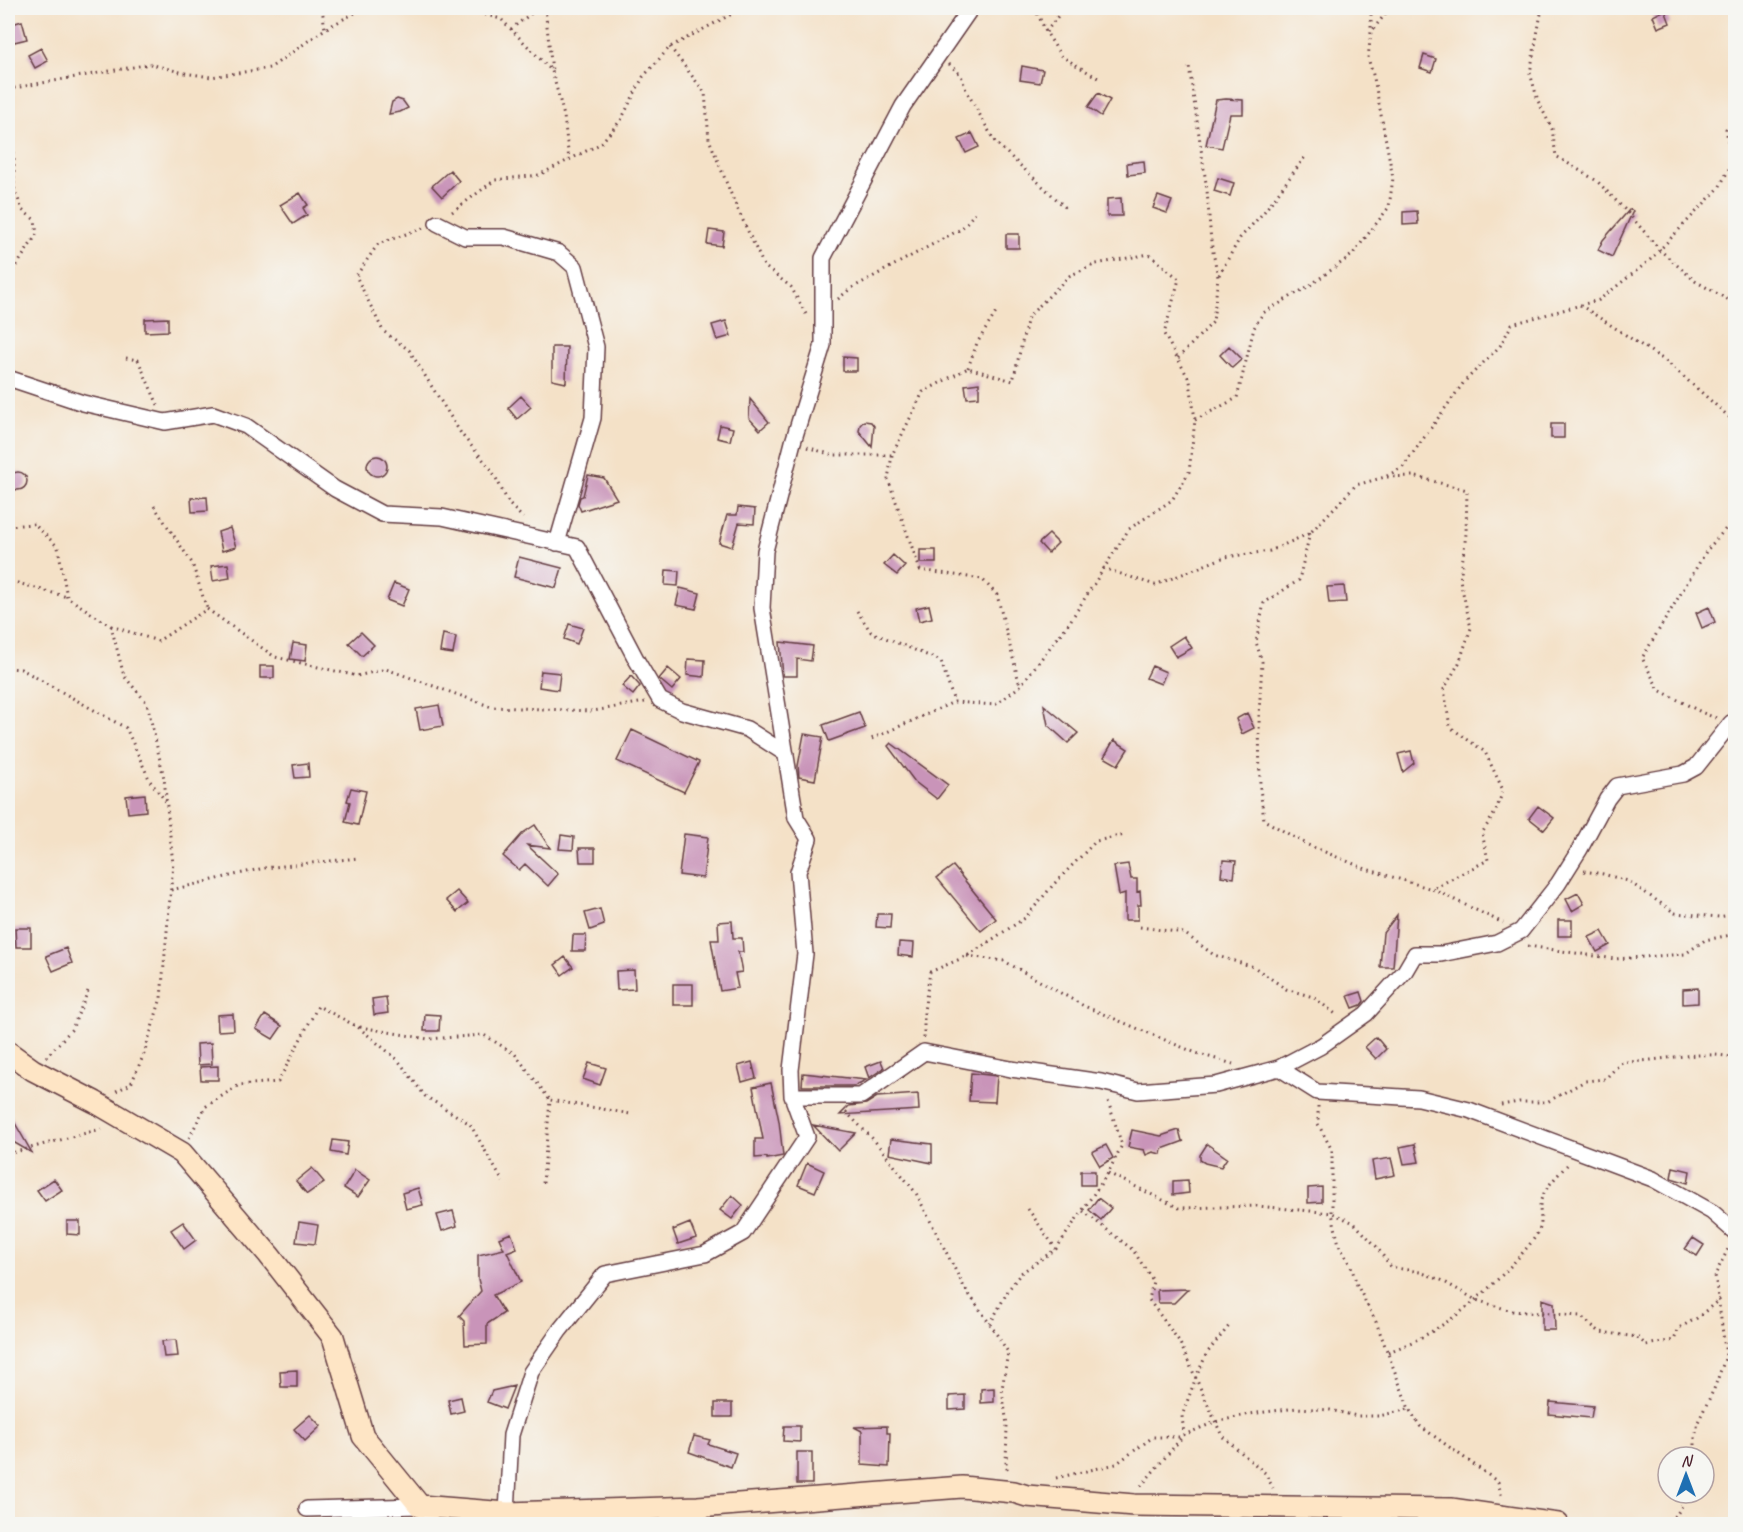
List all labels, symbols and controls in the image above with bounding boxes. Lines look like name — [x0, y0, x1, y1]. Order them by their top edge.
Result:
north arrow — [1656, 1445, 1716, 1505]
text: N — [1681, 1451, 1694, 1471]

